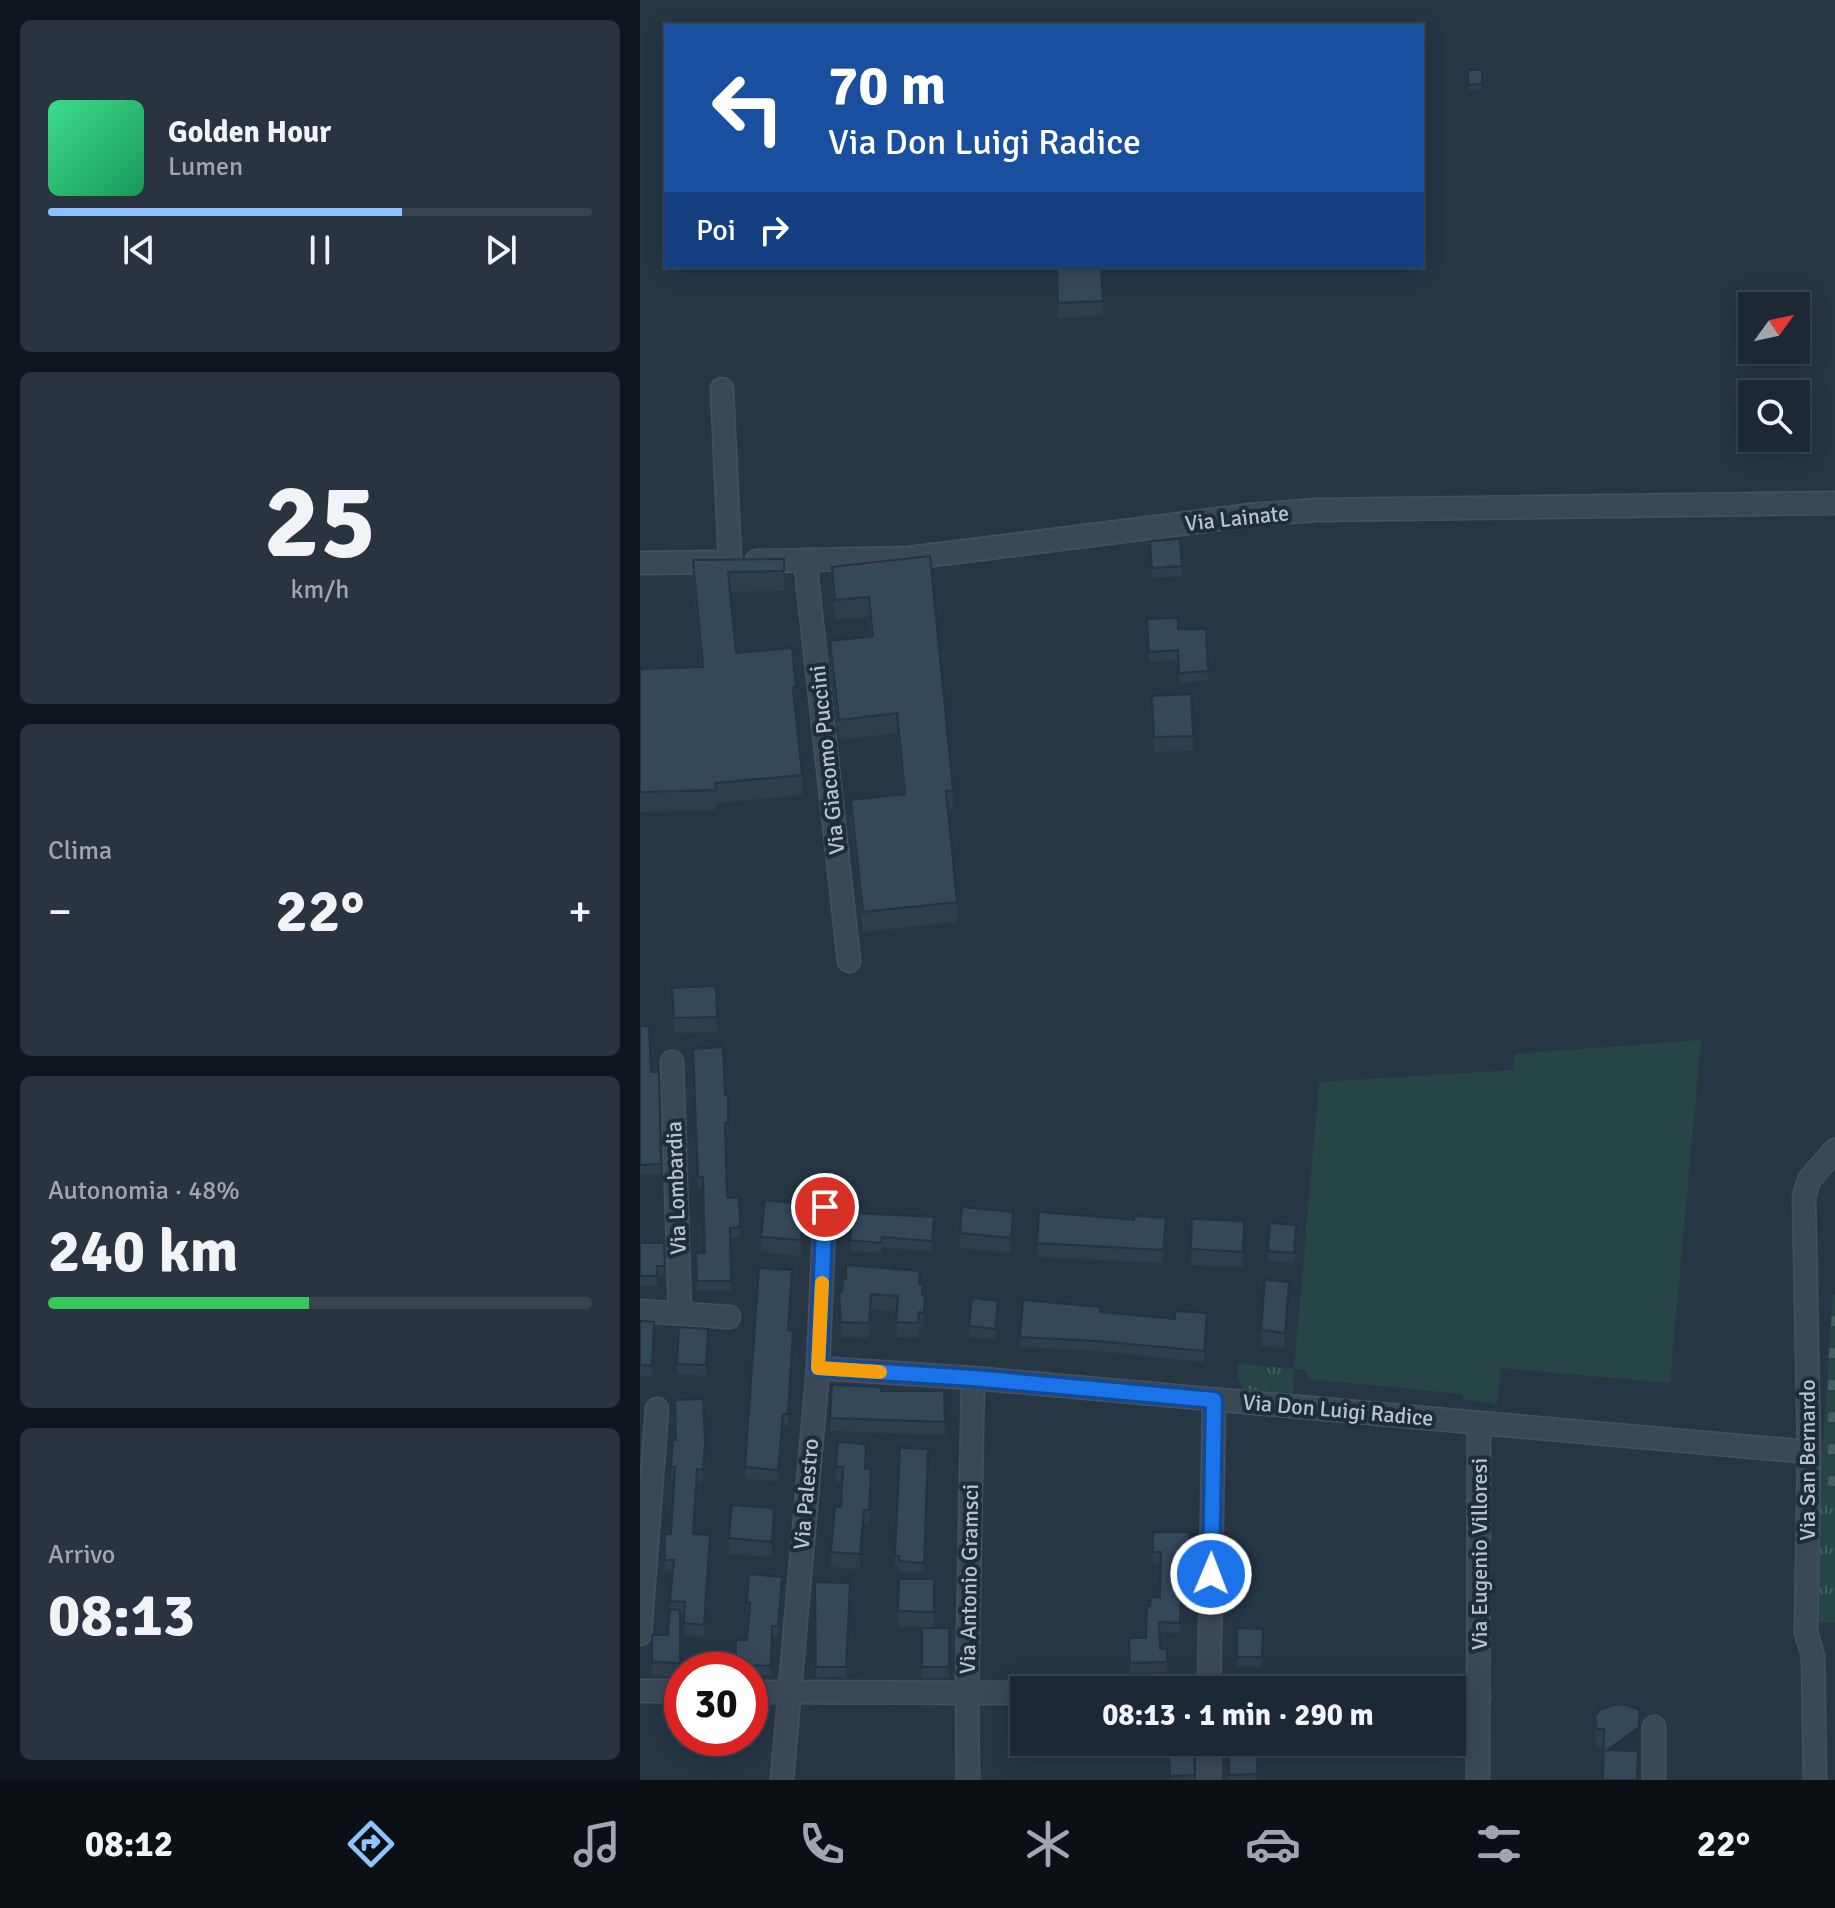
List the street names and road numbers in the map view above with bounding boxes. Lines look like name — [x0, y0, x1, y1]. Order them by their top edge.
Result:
street label: Via Lainate — [1184, 499, 1290, 537]
street label: Via Giacomo Puccini — [804, 664, 850, 856]
street label: Via Lombardia — [660, 1121, 692, 1255]
street label: Via San Bernardo — [1794, 1379, 1821, 1541]
street label: Via Don Luigi Radice — [1242, 1388, 1434, 1432]
street label: Via Palestro — [788, 1437, 824, 1551]
street label: Via Eugenio Villoresi — [1466, 1458, 1493, 1650]
street label: Via Antonio Gramsci — [954, 1484, 984, 1674]

